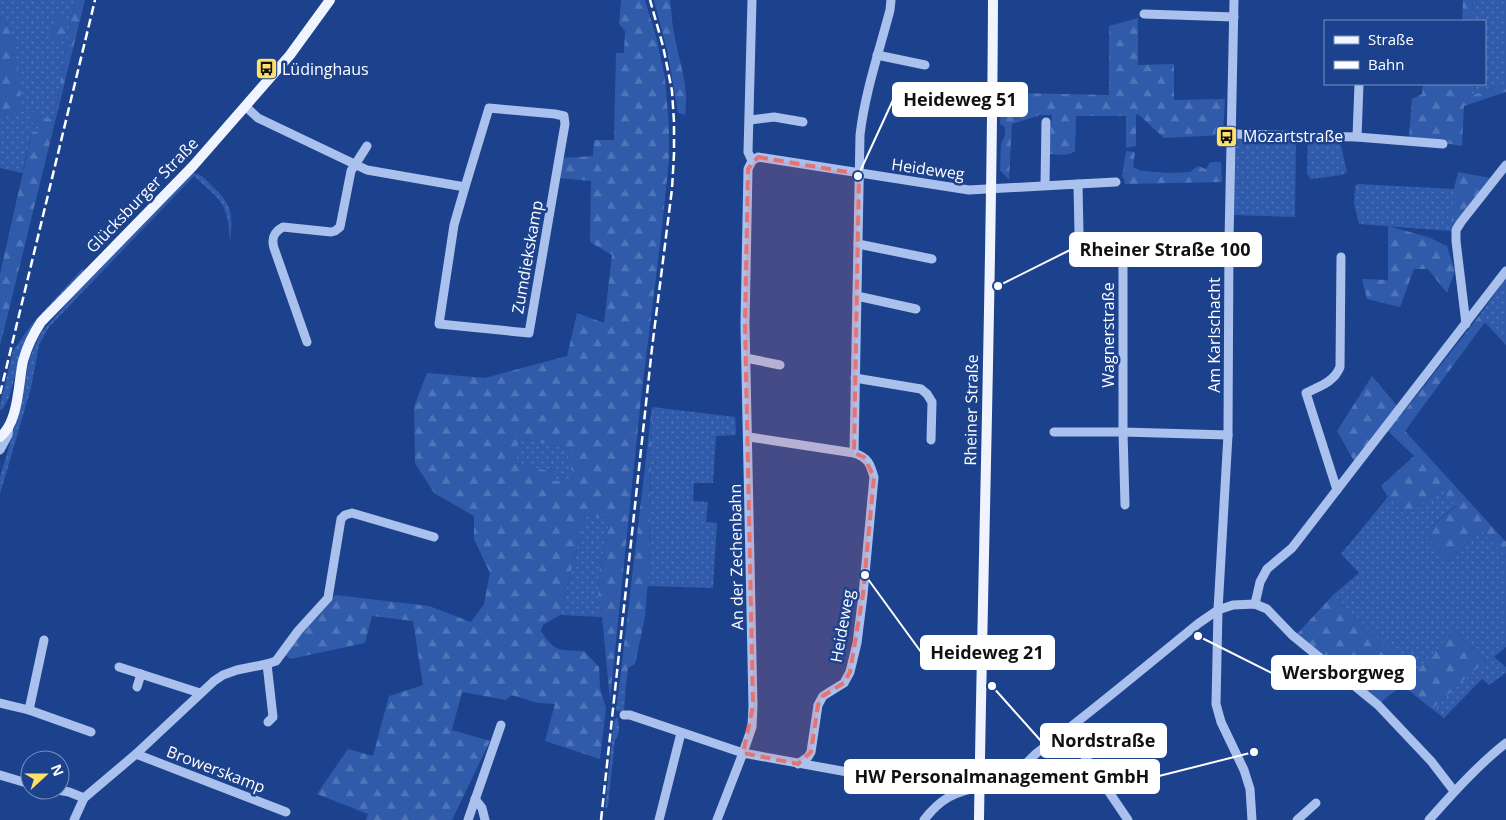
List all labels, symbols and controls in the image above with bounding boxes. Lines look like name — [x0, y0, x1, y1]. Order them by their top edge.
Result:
legend — [1324, 20, 1486, 85]
text: Straße — [1368, 29, 1414, 49]
text: Bahn — [1368, 54, 1404, 74]
bus stop icon: Lüdinghaus — [254, 57, 278, 81]
place label: Lüdinghaus — [282, 58, 369, 80]
callout: Heideweg 51 — [893, 83, 1027, 116]
text: Heideweg 51 — [903, 87, 1017, 111]
bus stop icon: Mozartstraße — [1215, 124, 1239, 148]
place label: Mozartstraße — [1243, 125, 1343, 147]
street label: Glücksburger Straße — [81, 132, 203, 258]
street label: Heideweg — [890, 153, 966, 185]
street label: Zumdiekskamp — [506, 199, 548, 315]
callout: Rheiner Straße 100 — [1070, 233, 1261, 266]
text: Rheiner Straße 100 — [1080, 237, 1250, 261]
street label: Am Karlschacht — [1203, 277, 1225, 393]
street label: Wagnerstraße — [1097, 282, 1119, 388]
street label: Rheiner Straße — [959, 354, 983, 466]
street label: An der Zechenbahn — [724, 484, 748, 630]
street label: Heideweg — [825, 588, 859, 664]
callout: Heideweg 21 — [921, 636, 1054, 669]
text: Heideweg 21 — [930, 640, 1044, 664]
callout: Wersborgweg — [1272, 656, 1415, 689]
text: Wersborgweg — [1282, 660, 1404, 684]
callout: Nordstraße — [1041, 724, 1166, 757]
text: Nordstraße — [1051, 728, 1155, 752]
street label: Browerskamp — [164, 740, 268, 798]
north arrow — [20, 750, 70, 800]
callout: HW Personalmanagement GmbH — [845, 760, 1159, 793]
text: N — [47, 761, 69, 779]
text: HW Personalmanagement GmbH — [855, 764, 1149, 788]

